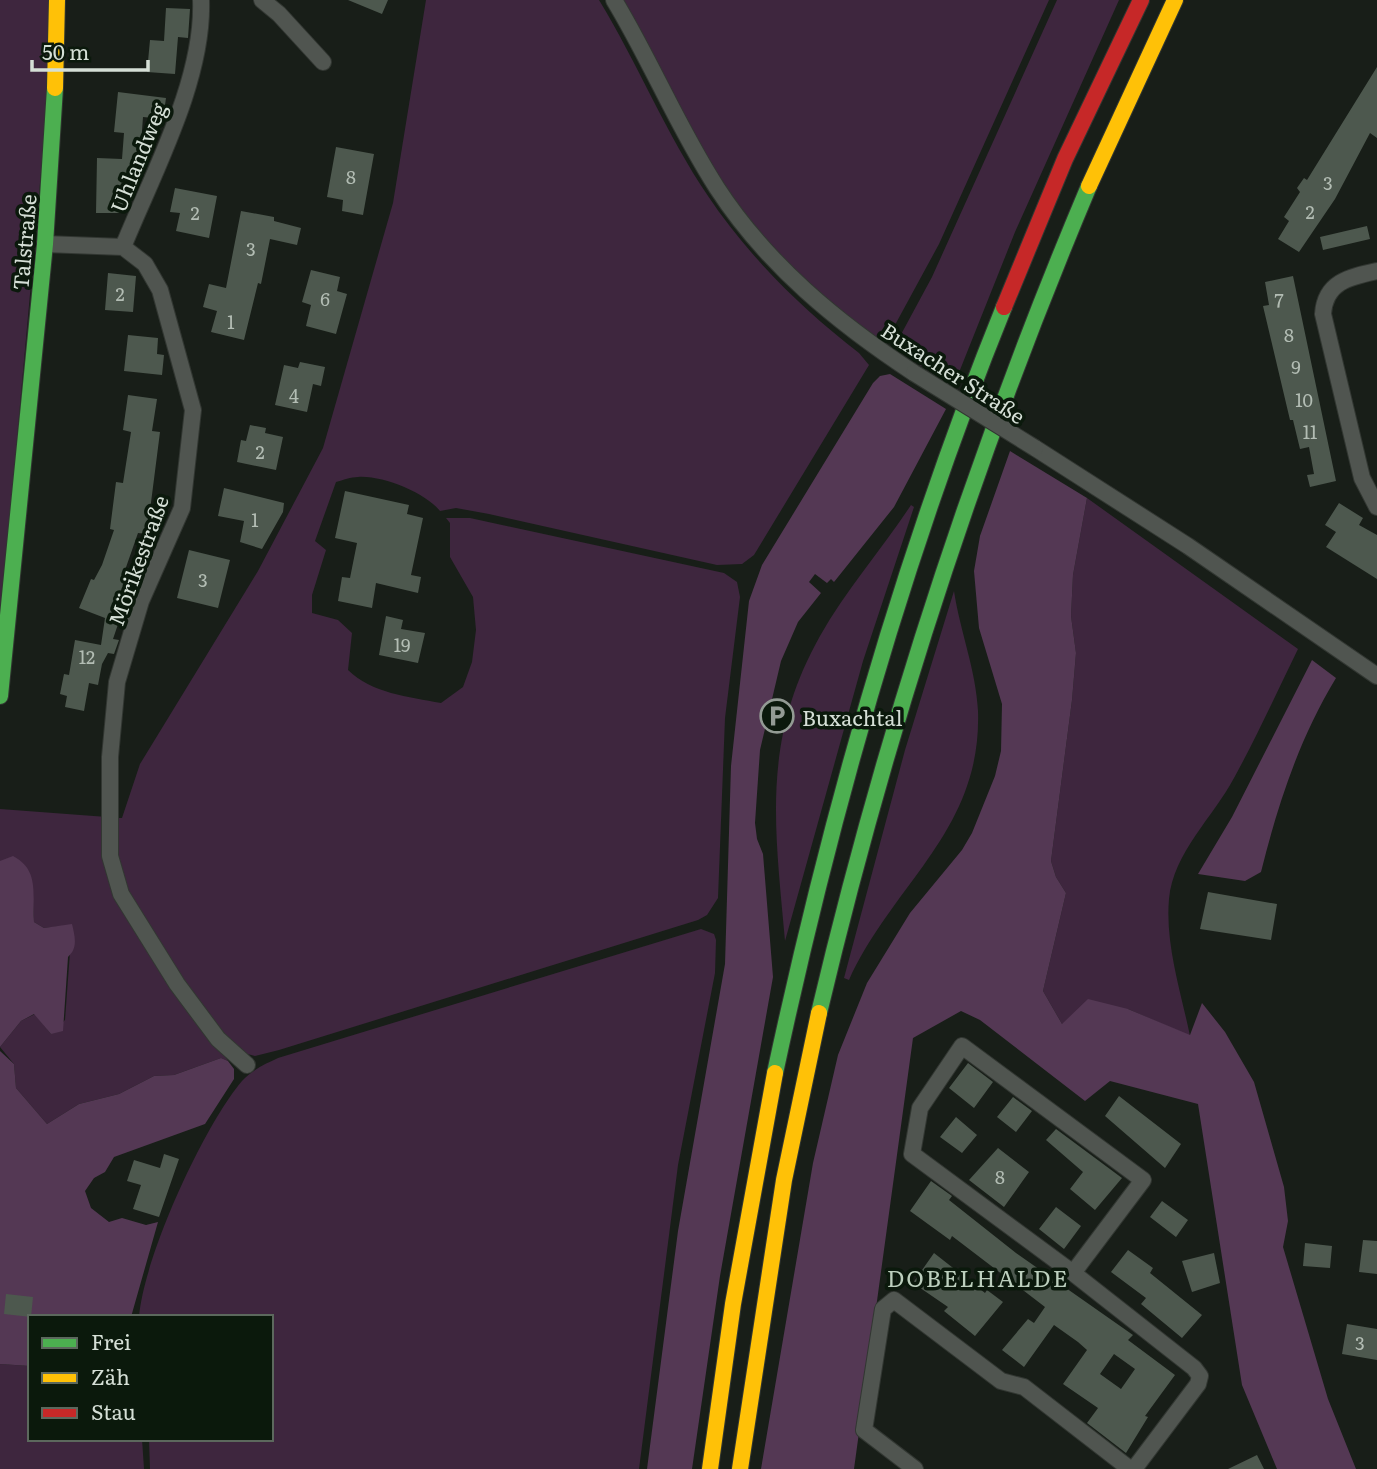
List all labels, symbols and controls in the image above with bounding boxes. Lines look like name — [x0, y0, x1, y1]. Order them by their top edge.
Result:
scale bar — [32, 28, 147, 72]
text: 50 m — [42, 35, 89, 66]
street label: Uhlandweg — [101, 97, 173, 216]
house number: 8 — [346, 163, 356, 190]
house number: 3 — [1323, 169, 1333, 196]
street label: Talstraße — [3, 193, 43, 291]
house number: 2 — [1305, 198, 1315, 225]
house number: 2 — [190, 199, 200, 226]
house number: 3 — [246, 235, 256, 262]
house number: 2 — [115, 280, 125, 307]
house number: 6 — [320, 285, 330, 312]
house number: 7 — [1274, 286, 1284, 313]
house number: 1 — [227, 308, 235, 335]
street label: Buxacher Straße — [876, 314, 1032, 430]
house number: 8 — [1284, 321, 1294, 348]
house number: 9 — [1291, 353, 1301, 380]
house number: 4 — [289, 382, 299, 409]
house number: 10 — [1295, 386, 1313, 413]
house number: 11 — [1303, 418, 1317, 445]
house number: 2 — [255, 438, 265, 465]
street label: Mörikestraße — [99, 490, 175, 629]
house number: 1 — [251, 506, 259, 533]
house number: 3 — [198, 566, 208, 593]
house number: 19 — [394, 631, 410, 658]
house number: 12 — [79, 643, 95, 670]
parking icon: Buxachtal — [758, 697, 796, 735]
place label: Buxachtal — [802, 701, 903, 732]
house number: 8 — [995, 1163, 1005, 1190]
district label: DOBELHALDE — [887, 1260, 1069, 1294]
legend — [28, 1315, 273, 1441]
text: Frei — [91, 1325, 131, 1356]
house number: 3 — [1355, 1329, 1365, 1356]
text: Zäh — [91, 1360, 130, 1391]
text: Stau — [91, 1395, 136, 1426]

